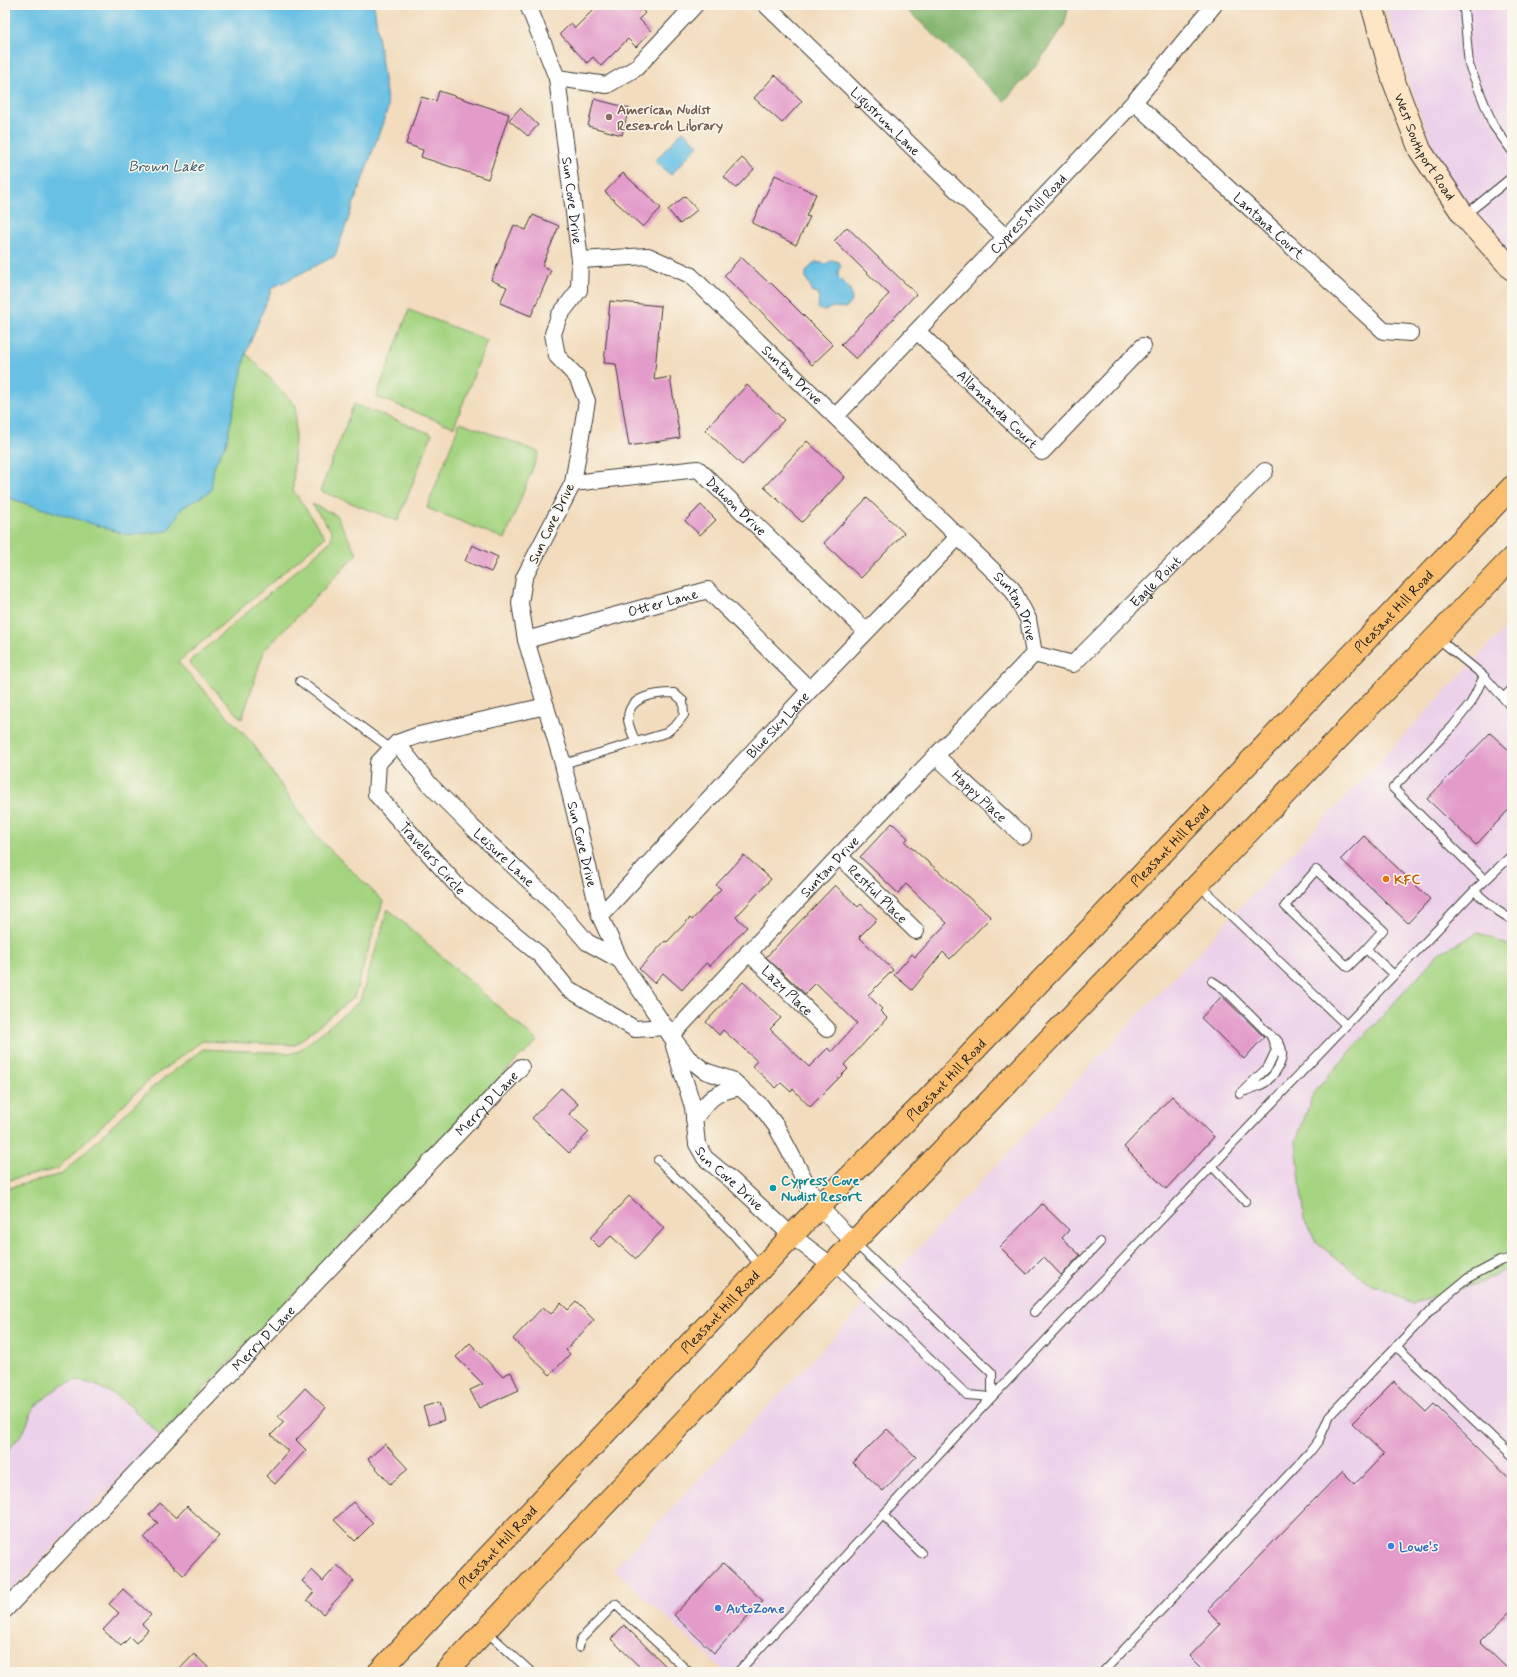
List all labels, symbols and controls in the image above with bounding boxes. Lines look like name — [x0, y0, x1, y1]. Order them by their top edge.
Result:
street label: Ligustrum Lane — [846, 84, 924, 161]
street label: West Southport Road — [1389, 91, 1459, 204]
place label: American Nudist Research Library — [617, 101, 723, 135]
marker: American Nudist Research Library — [604, 112, 614, 122]
street label: Sun Cove Drive — [557, 156, 586, 246]
water label: Brown Lake — [128, 157, 205, 177]
street label: Cypress Mill Road — [986, 170, 1071, 258]
street label: Lantana Court — [1229, 189, 1308, 264]
street label: Suntan Drive — [757, 342, 826, 409]
street label: Allamanda Court — [953, 366, 1041, 453]
street label: Dahoon Drive — [701, 473, 770, 540]
street label: Sun Cove Drive — [525, 480, 579, 567]
street label: Eagle Point — [1127, 552, 1186, 612]
street label: Pleasant Hill Road — [1351, 567, 1438, 657]
street label: Suntan Drive — [989, 568, 1040, 642]
street label: Otter Lane — [626, 585, 701, 622]
street label: Blue Sky Lane — [743, 688, 814, 763]
street label: Happy Place — [947, 767, 1010, 827]
street label: Sun Cove Drive — [562, 800, 601, 890]
street label: Pleasant Hill Road — [1127, 801, 1214, 891]
street label: Travelers Circle — [395, 819, 469, 899]
street label: Leisure Lane — [469, 825, 538, 891]
street label: Suntan Drive — [797, 833, 863, 902]
street label: Restful Place — [843, 861, 911, 928]
place label: KFC — [1394, 871, 1420, 889]
marker: KFC — [1381, 874, 1391, 884]
street label: Lazy Place — [757, 962, 816, 1020]
street label: Pleasant Hill Road — [903, 1035, 991, 1125]
street label: Merry D Lane — [452, 1067, 523, 1141]
street label: Sun Cove Drive — [690, 1143, 768, 1216]
place label: Cypress Cove Nudist Resort — [781, 1172, 863, 1206]
marker: Cypress Cove Nudist Resort — [768, 1183, 778, 1193]
street label: Pleasant Hill Road — [677, 1267, 764, 1358]
street label: Merry D Lane — [229, 1302, 299, 1375]
street label: Pleasant Hill Road — [454, 1502, 541, 1593]
place label: Lowe's — [1399, 1538, 1439, 1556]
marker: Lowe's — [1386, 1541, 1396, 1551]
place label: AutoZone — [726, 1600, 785, 1618]
marker: AutoZone — [713, 1603, 723, 1613]

